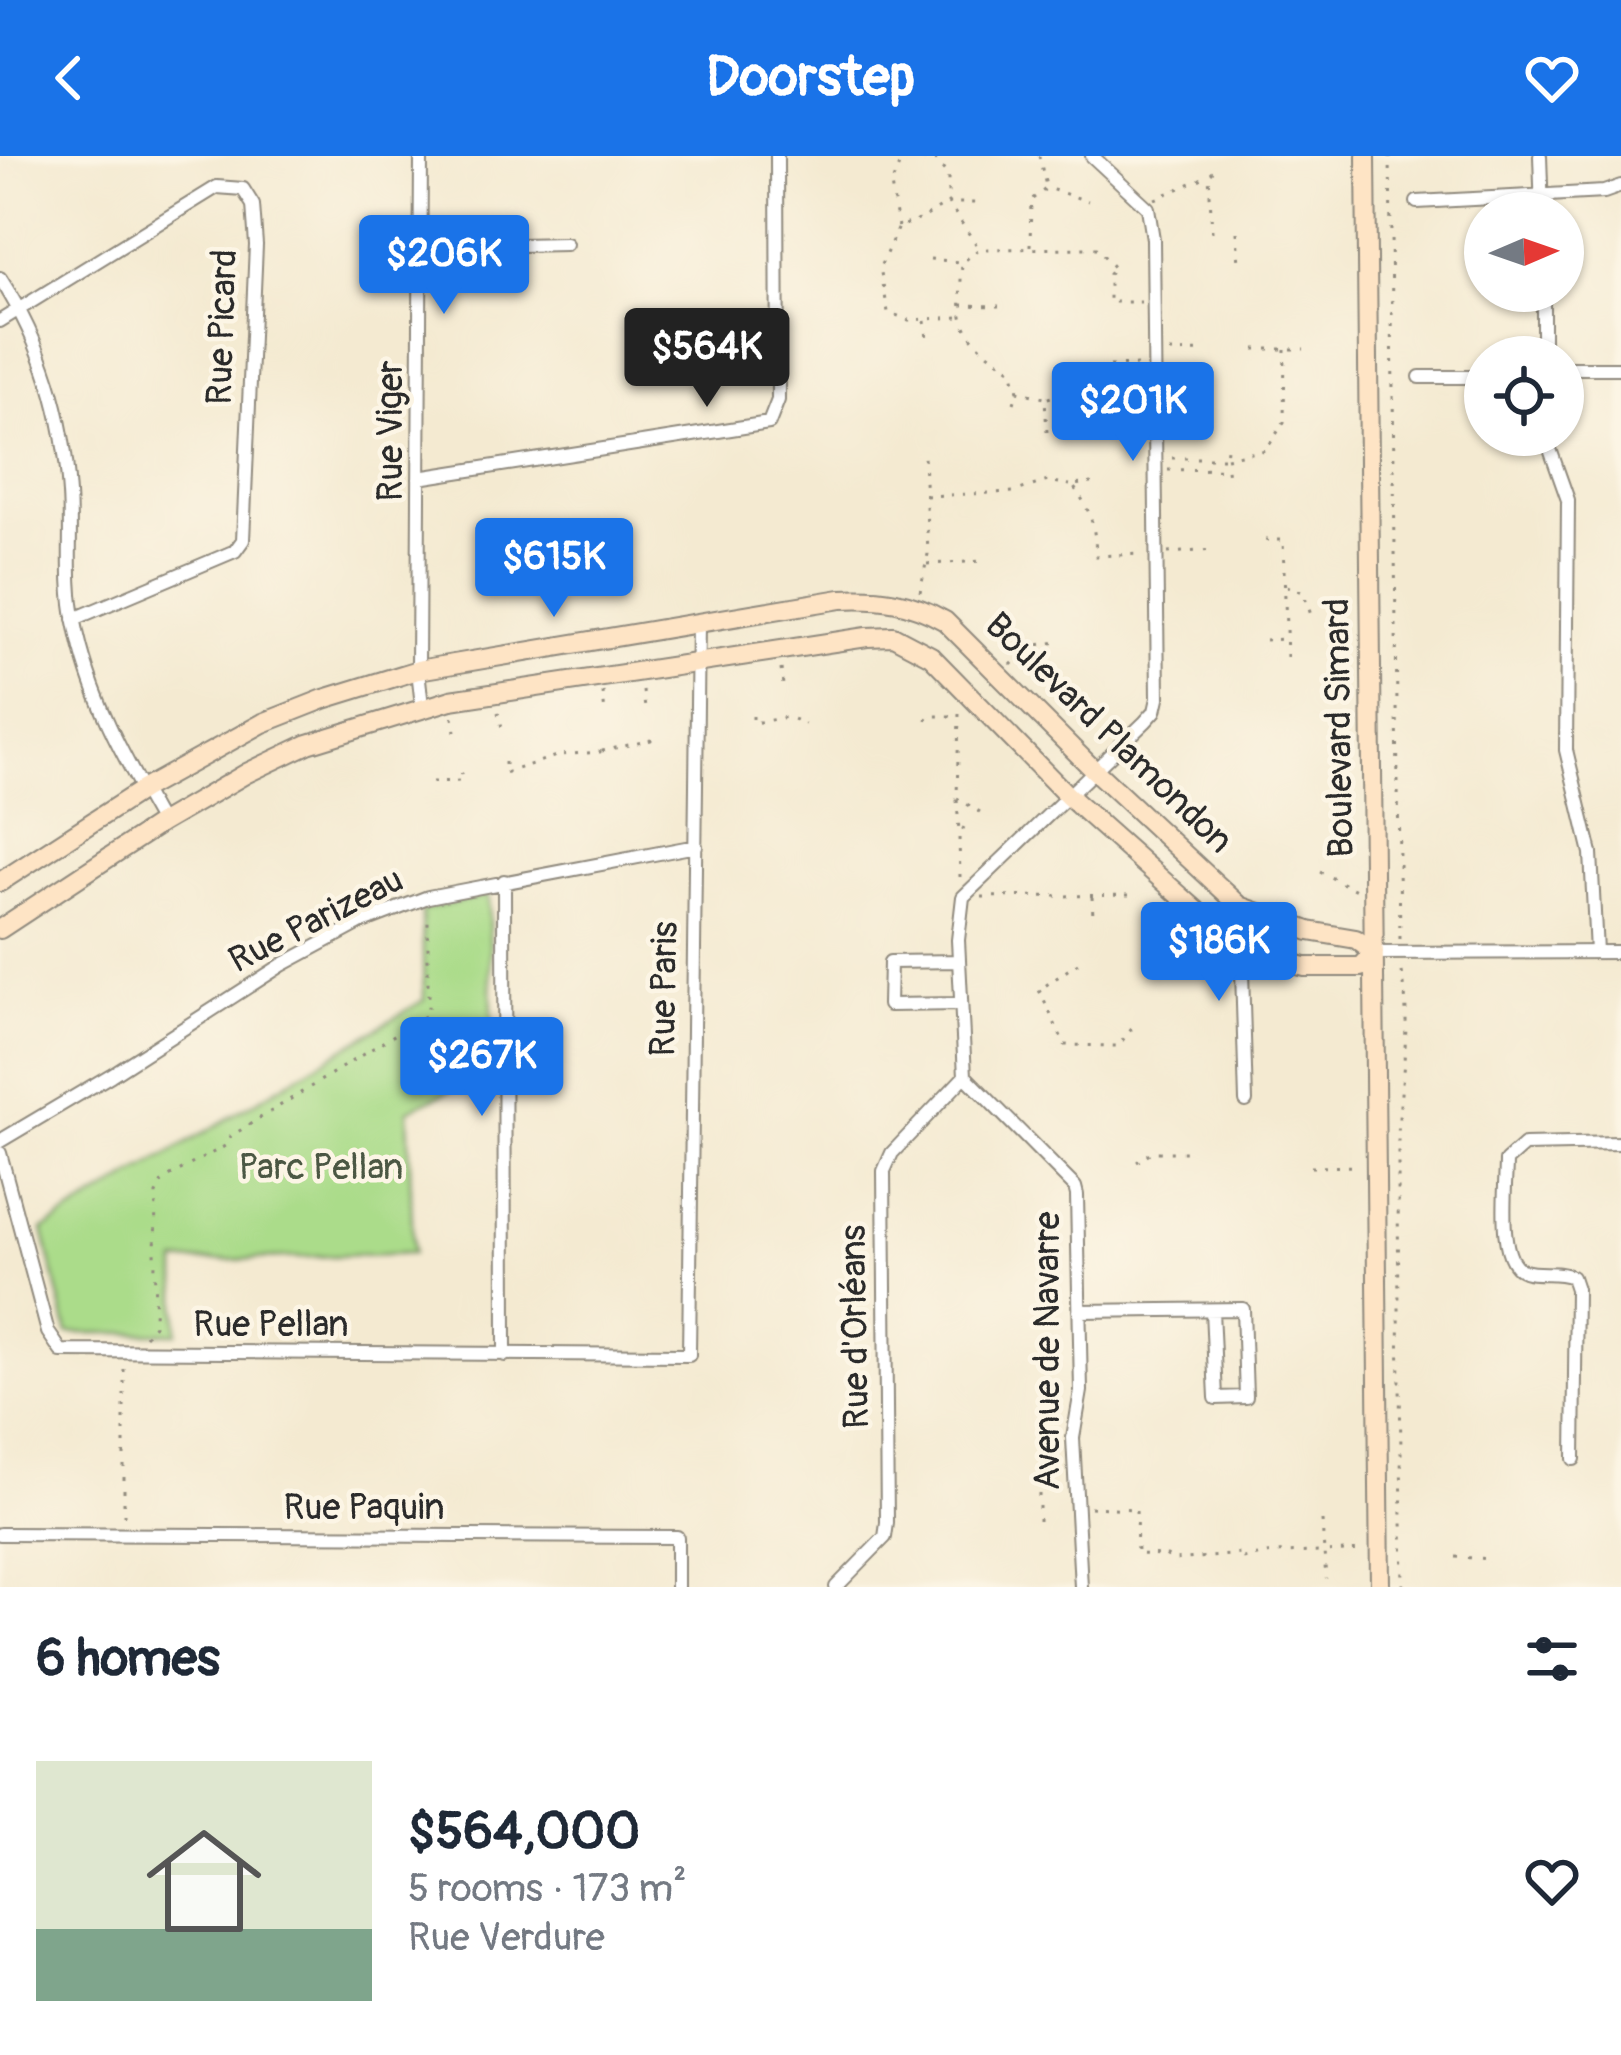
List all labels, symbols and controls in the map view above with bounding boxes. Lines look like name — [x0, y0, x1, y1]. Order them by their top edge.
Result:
text: Doorstep — [706, 44, 915, 112]
icon: back — [36, 45, 102, 111]
icon: heart — [1519, 45, 1585, 111]
north arrow — [1464, 192, 1584, 312]
map controls — [1464, 192, 1584, 456]
pin: $206K — [360, 215, 528, 317]
text: $206K — [386, 229, 502, 278]
street label: Rue Picard — [197, 248, 247, 406]
pin: $564K — [623, 308, 791, 410]
text: $564K — [651, 322, 763, 371]
button: locate — [1464, 336, 1584, 456]
street label: Rue Viger — [368, 360, 413, 502]
pin: $201K — [1049, 362, 1217, 464]
text: $201K — [1079, 376, 1187, 425]
pin: $615K — [470, 518, 638, 620]
text: $615K — [502, 532, 606, 581]
street label: Boulevard Simard — [1314, 598, 1364, 858]
street label: Boulevard Plamondon — [976, 603, 1242, 863]
street label: Rue Parizeau — [221, 857, 411, 983]
pin: $186K — [1135, 902, 1303, 1004]
text: $186K — [1168, 916, 1270, 965]
street label: Rue Paris — [640, 921, 688, 1057]
pin: $267K — [398, 1017, 566, 1119]
text: $267K — [427, 1031, 537, 1080]
park label: Parc Pellan — [239, 1145, 403, 1190]
street label: Avenue de Navarre — [1025, 1211, 1070, 1490]
street label: Rue d'Orléans — [831, 1225, 879, 1429]
street label: Rue Pellan — [193, 1302, 349, 1347]
street label: Rue Paquin — [283, 1485, 445, 1530]
icon: filters — [1519, 1626, 1585, 1692]
text: 6 homes — [36, 1627, 220, 1691]
text: $564,000 — [408, 1800, 640, 1864]
icon: home — [132, 1809, 276, 1953]
icon: heart — [1519, 1848, 1585, 1914]
text: 5 rooms · 173 m² — [408, 1864, 687, 1913]
text: Rue Verdure — [408, 1913, 605, 1962]

